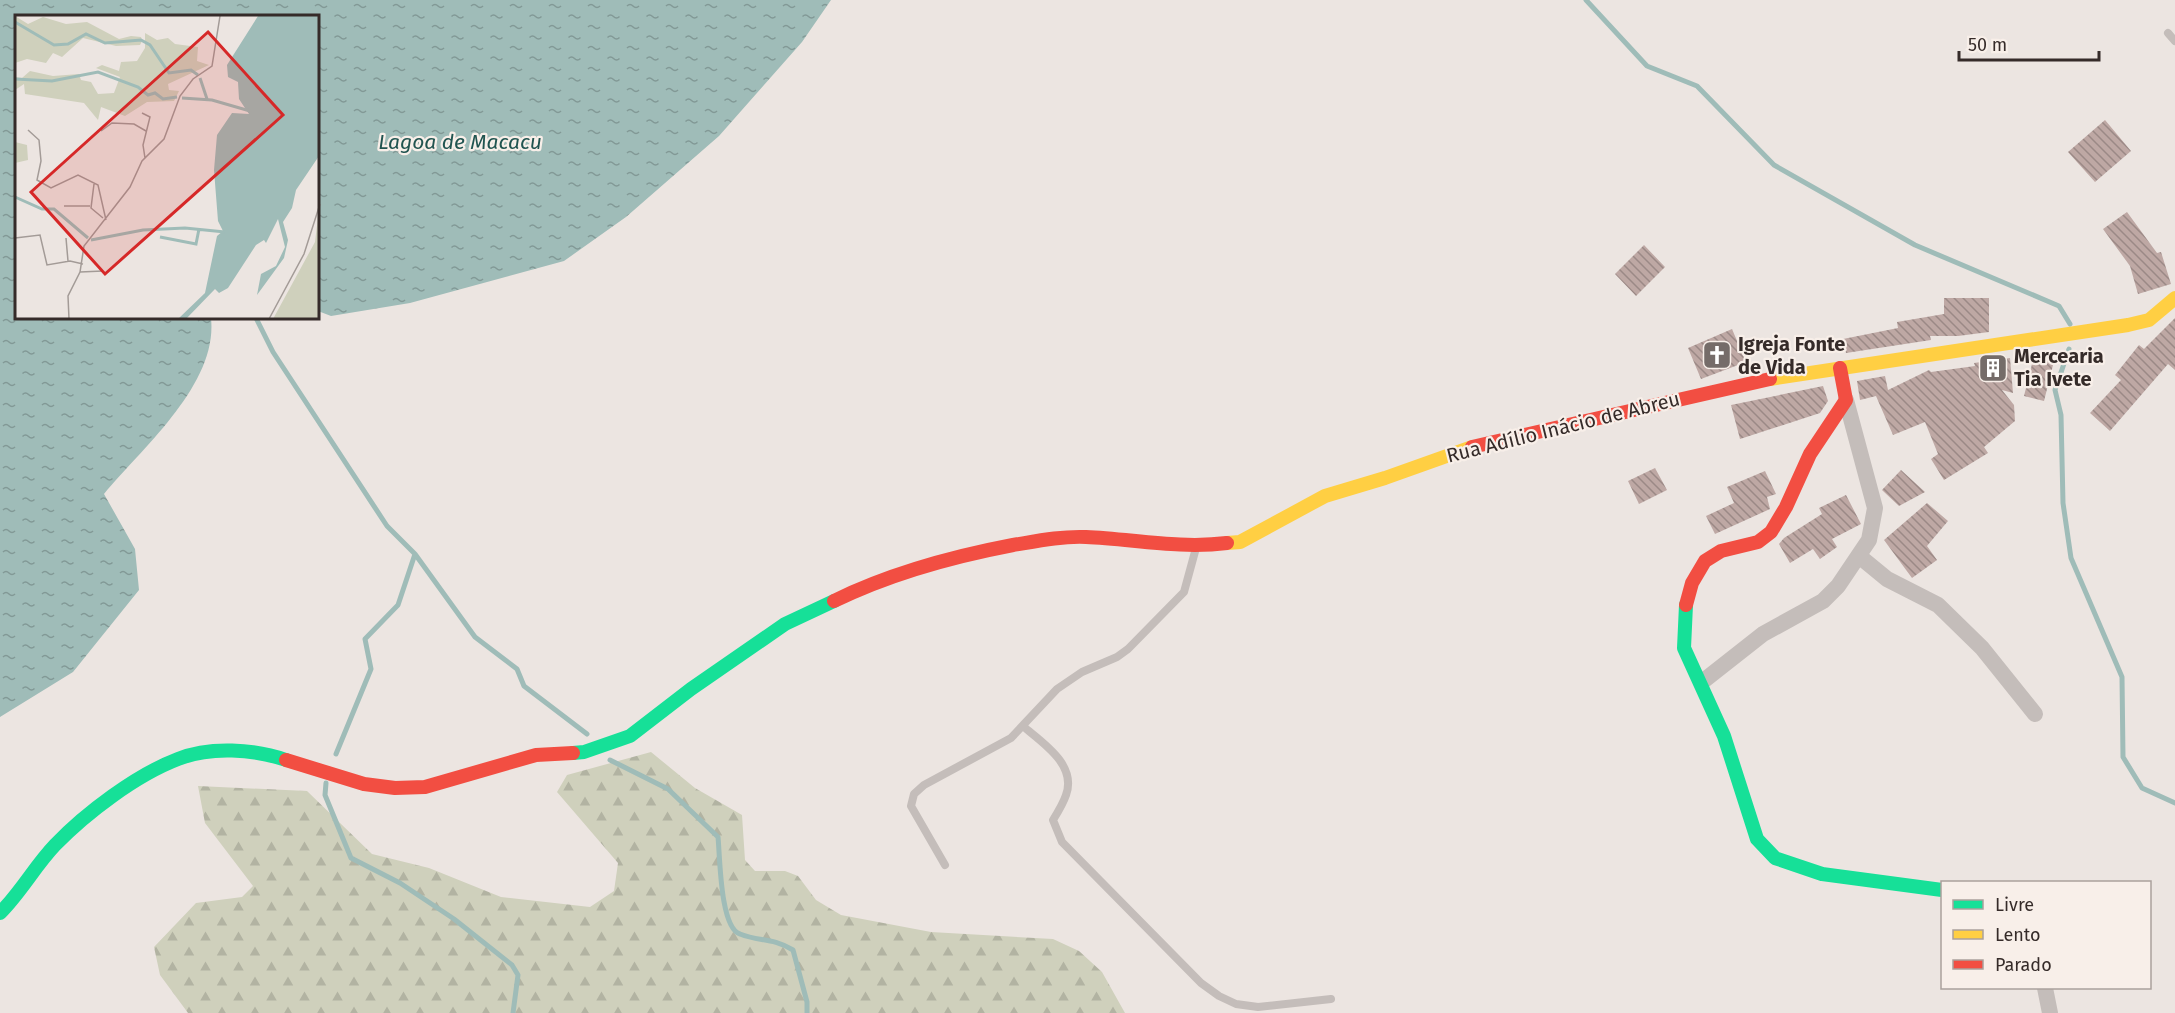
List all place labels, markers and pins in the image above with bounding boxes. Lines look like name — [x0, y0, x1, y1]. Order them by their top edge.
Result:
place label: Igreja Fonte de Vida — [1738, 332, 1845, 379]
church icon: Igreja Fonte de Vida — [1701, 339, 1733, 371]
place label: Mercearia Tia Ivete — [2014, 344, 2104, 391]
building icon: Mercearia Tia Ivete — [1977, 352, 2009, 384]

